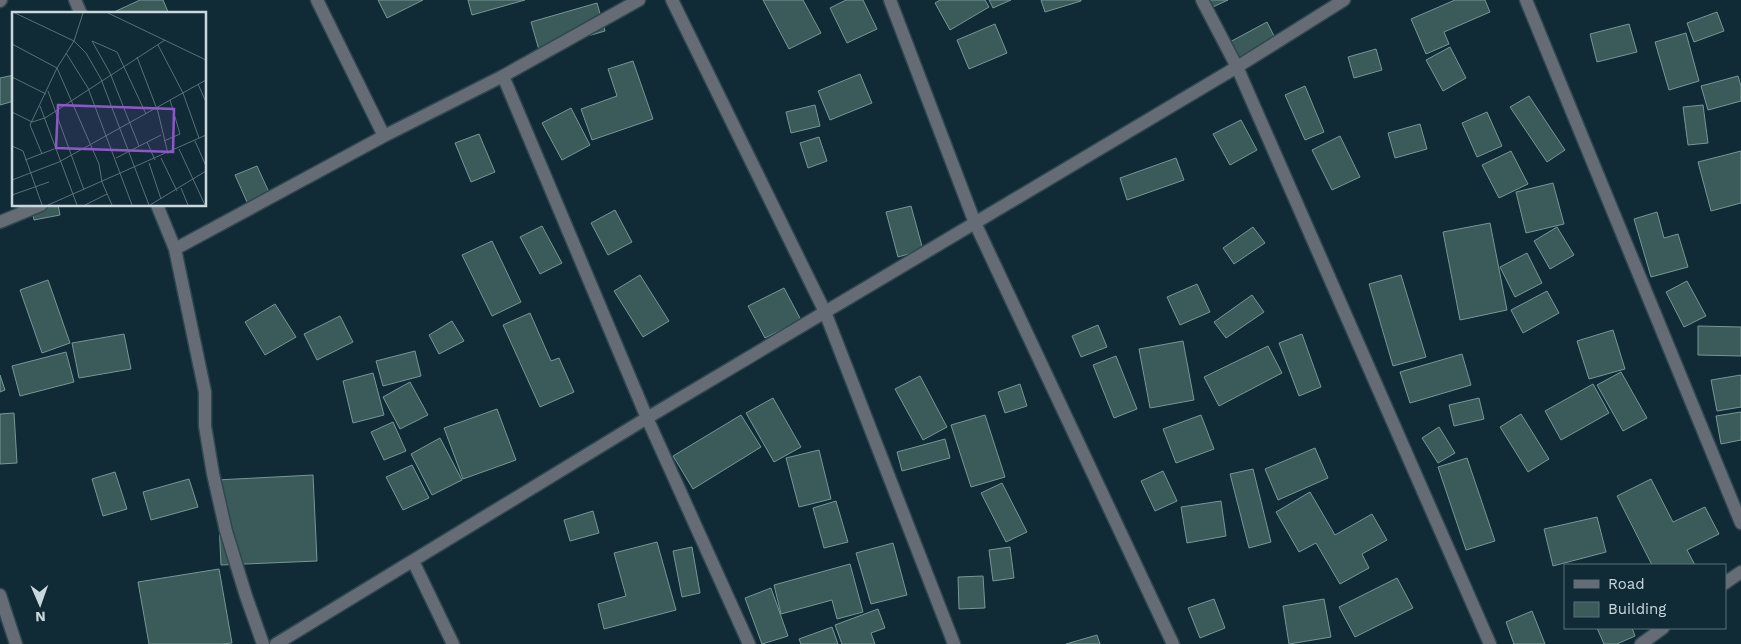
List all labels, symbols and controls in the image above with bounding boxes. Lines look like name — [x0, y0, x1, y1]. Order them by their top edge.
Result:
inset map — [12, 12, 206, 206]
legend — [1564, 564, 1726, 629]
text: Road — [1608, 575, 1645, 593]
north arrow — [15, 579, 65, 629]
text: Building — [1608, 600, 1666, 618]
text: N — [35, 609, 46, 625]

